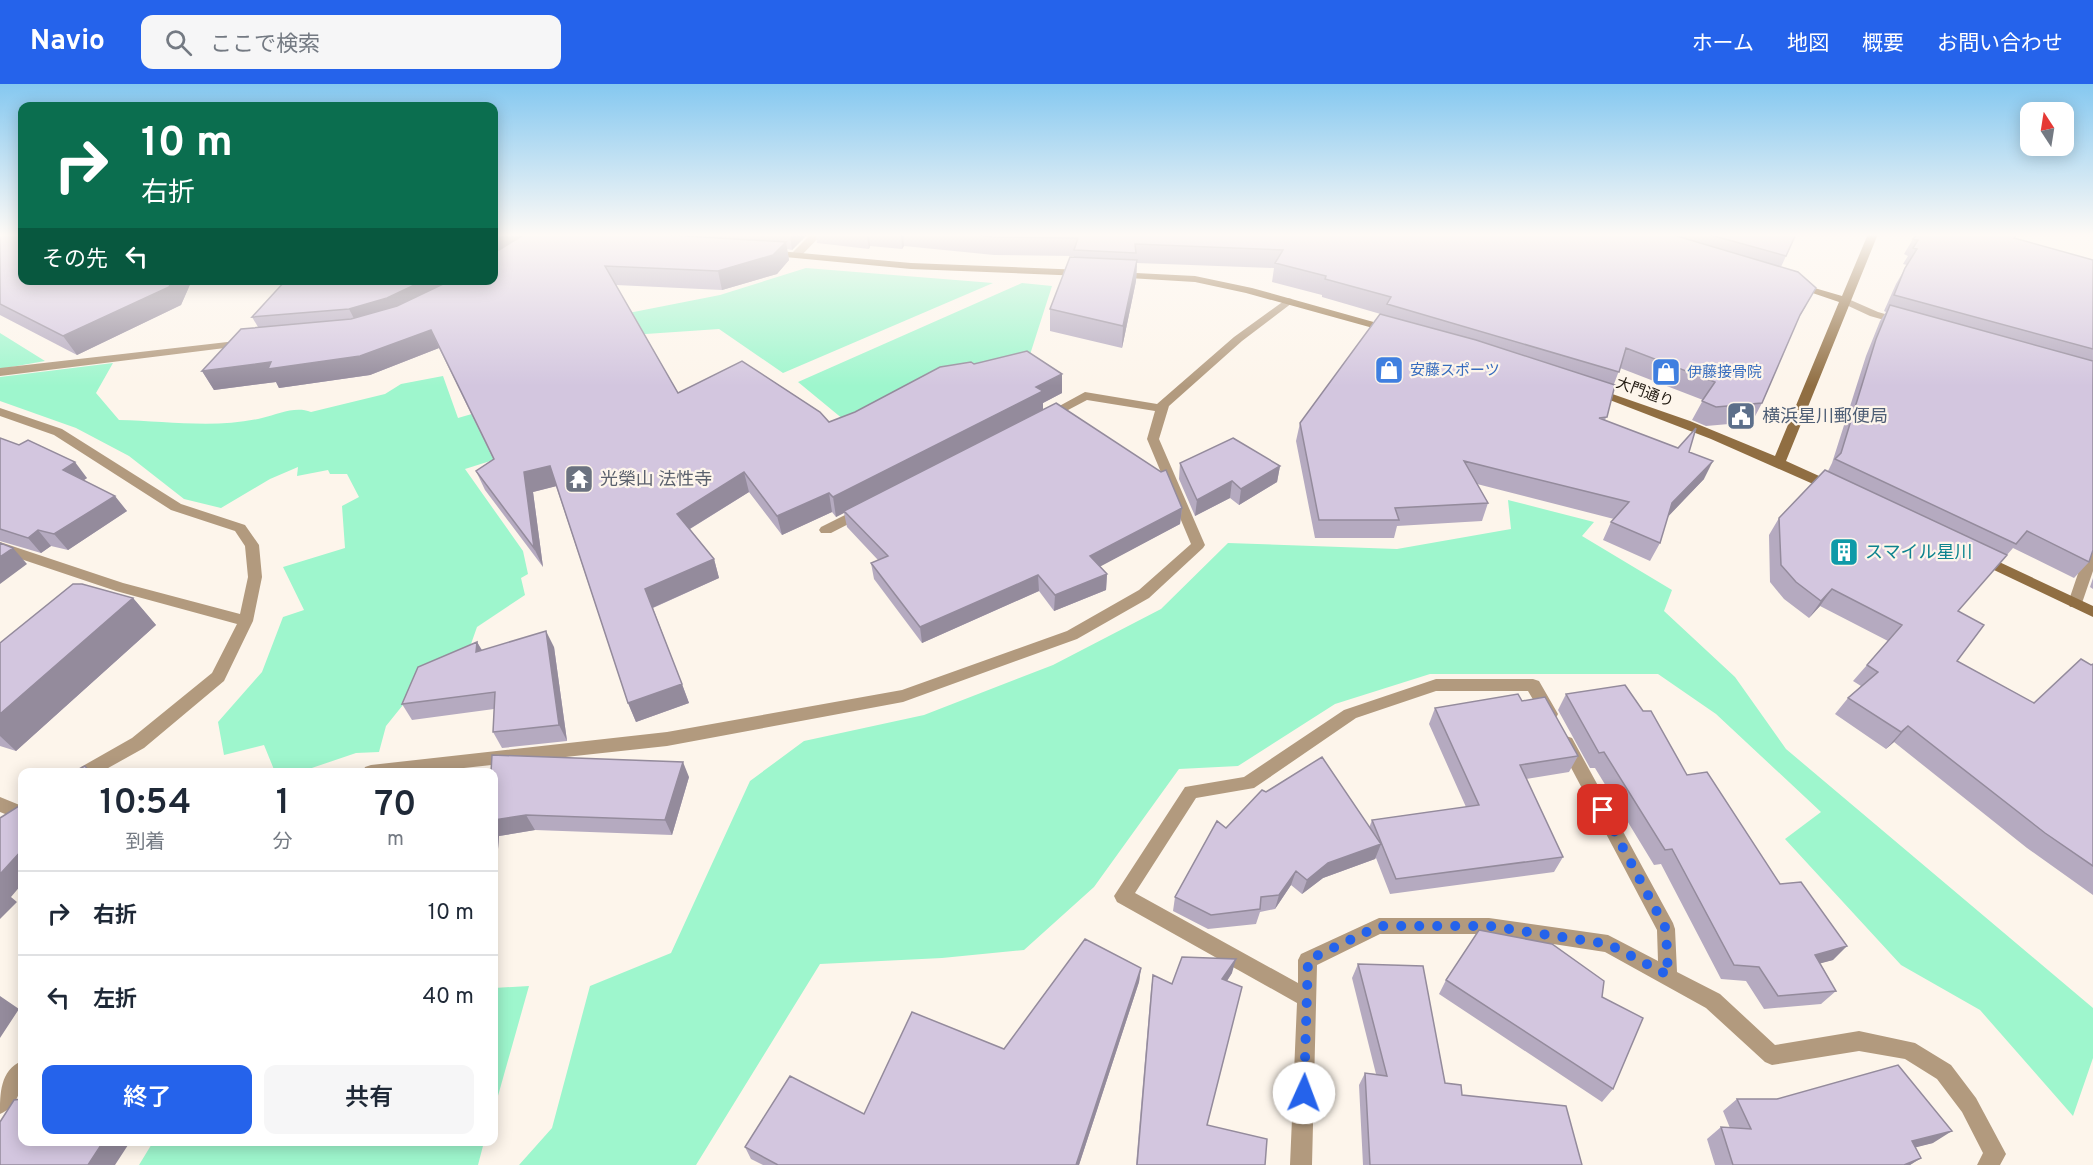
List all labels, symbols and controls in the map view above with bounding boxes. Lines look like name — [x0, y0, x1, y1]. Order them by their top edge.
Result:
search box — [141, 15, 561, 69]
text: Navio — [30, 24, 105, 60]
icon: search — [162, 26, 195, 59]
text: ホーム — [1692, 31, 1754, 58]
text: 地図 — [1787, 31, 1829, 58]
text: 概要 — [1862, 31, 1904, 58]
text: お問い合わせ — [1937, 31, 2063, 58]
text: ここで検索 — [210, 32, 320, 59]
north arrow — [2020, 102, 2074, 156]
map controls — [2020, 102, 2074, 156]
text: 10 m — [141, 118, 233, 171]
icon: right — [42, 126, 120, 204]
text: 右折 — [141, 177, 195, 211]
icon: left — [120, 240, 153, 273]
text: その先 — [42, 247, 108, 274]
shop icon: 安藤スポーツ — [1373, 354, 1405, 386]
shop icon: 伊藤接骨院 — [1650, 356, 1682, 388]
place label: 安藤スポーツ — [1410, 362, 1500, 381]
place label: 伊藤接骨院 — [1687, 364, 1762, 383]
street label: 大門通り — [1613, 374, 1676, 413]
public building icon: 横浜星川郵便局 — [1725, 400, 1757, 432]
place label: 横浜星川郵便局 — [1762, 406, 1888, 429]
temple icon: 光榮山 法性寺 — [563, 463, 595, 495]
place label: 光榮山 法性寺 — [600, 469, 712, 492]
building icon: スマイル星川 — [1828, 536, 1860, 568]
place label: スマイル星川 — [1865, 542, 1972, 565]
text: 10:54 — [99, 781, 191, 827]
text: 1 — [276, 781, 290, 827]
text: 70 — [374, 783, 417, 829]
pin — [1577, 784, 1628, 835]
icon: arrive — [1586, 793, 1619, 826]
text: m — [387, 827, 404, 853]
text: 到着 — [125, 830, 165, 856]
text: 分 — [273, 830, 293, 856]
icon: right — [42, 897, 75, 930]
text: 10 m — [428, 900, 474, 927]
text: 右折 — [93, 903, 137, 930]
icon: left — [42, 981, 75, 1014]
text: 40 m — [422, 984, 474, 1011]
text: 左折 — [93, 987, 137, 1014]
position arrow — [1272, 1061, 1336, 1125]
button: 終了 — [42, 1065, 252, 1134]
button: 共有 — [264, 1065, 474, 1134]

